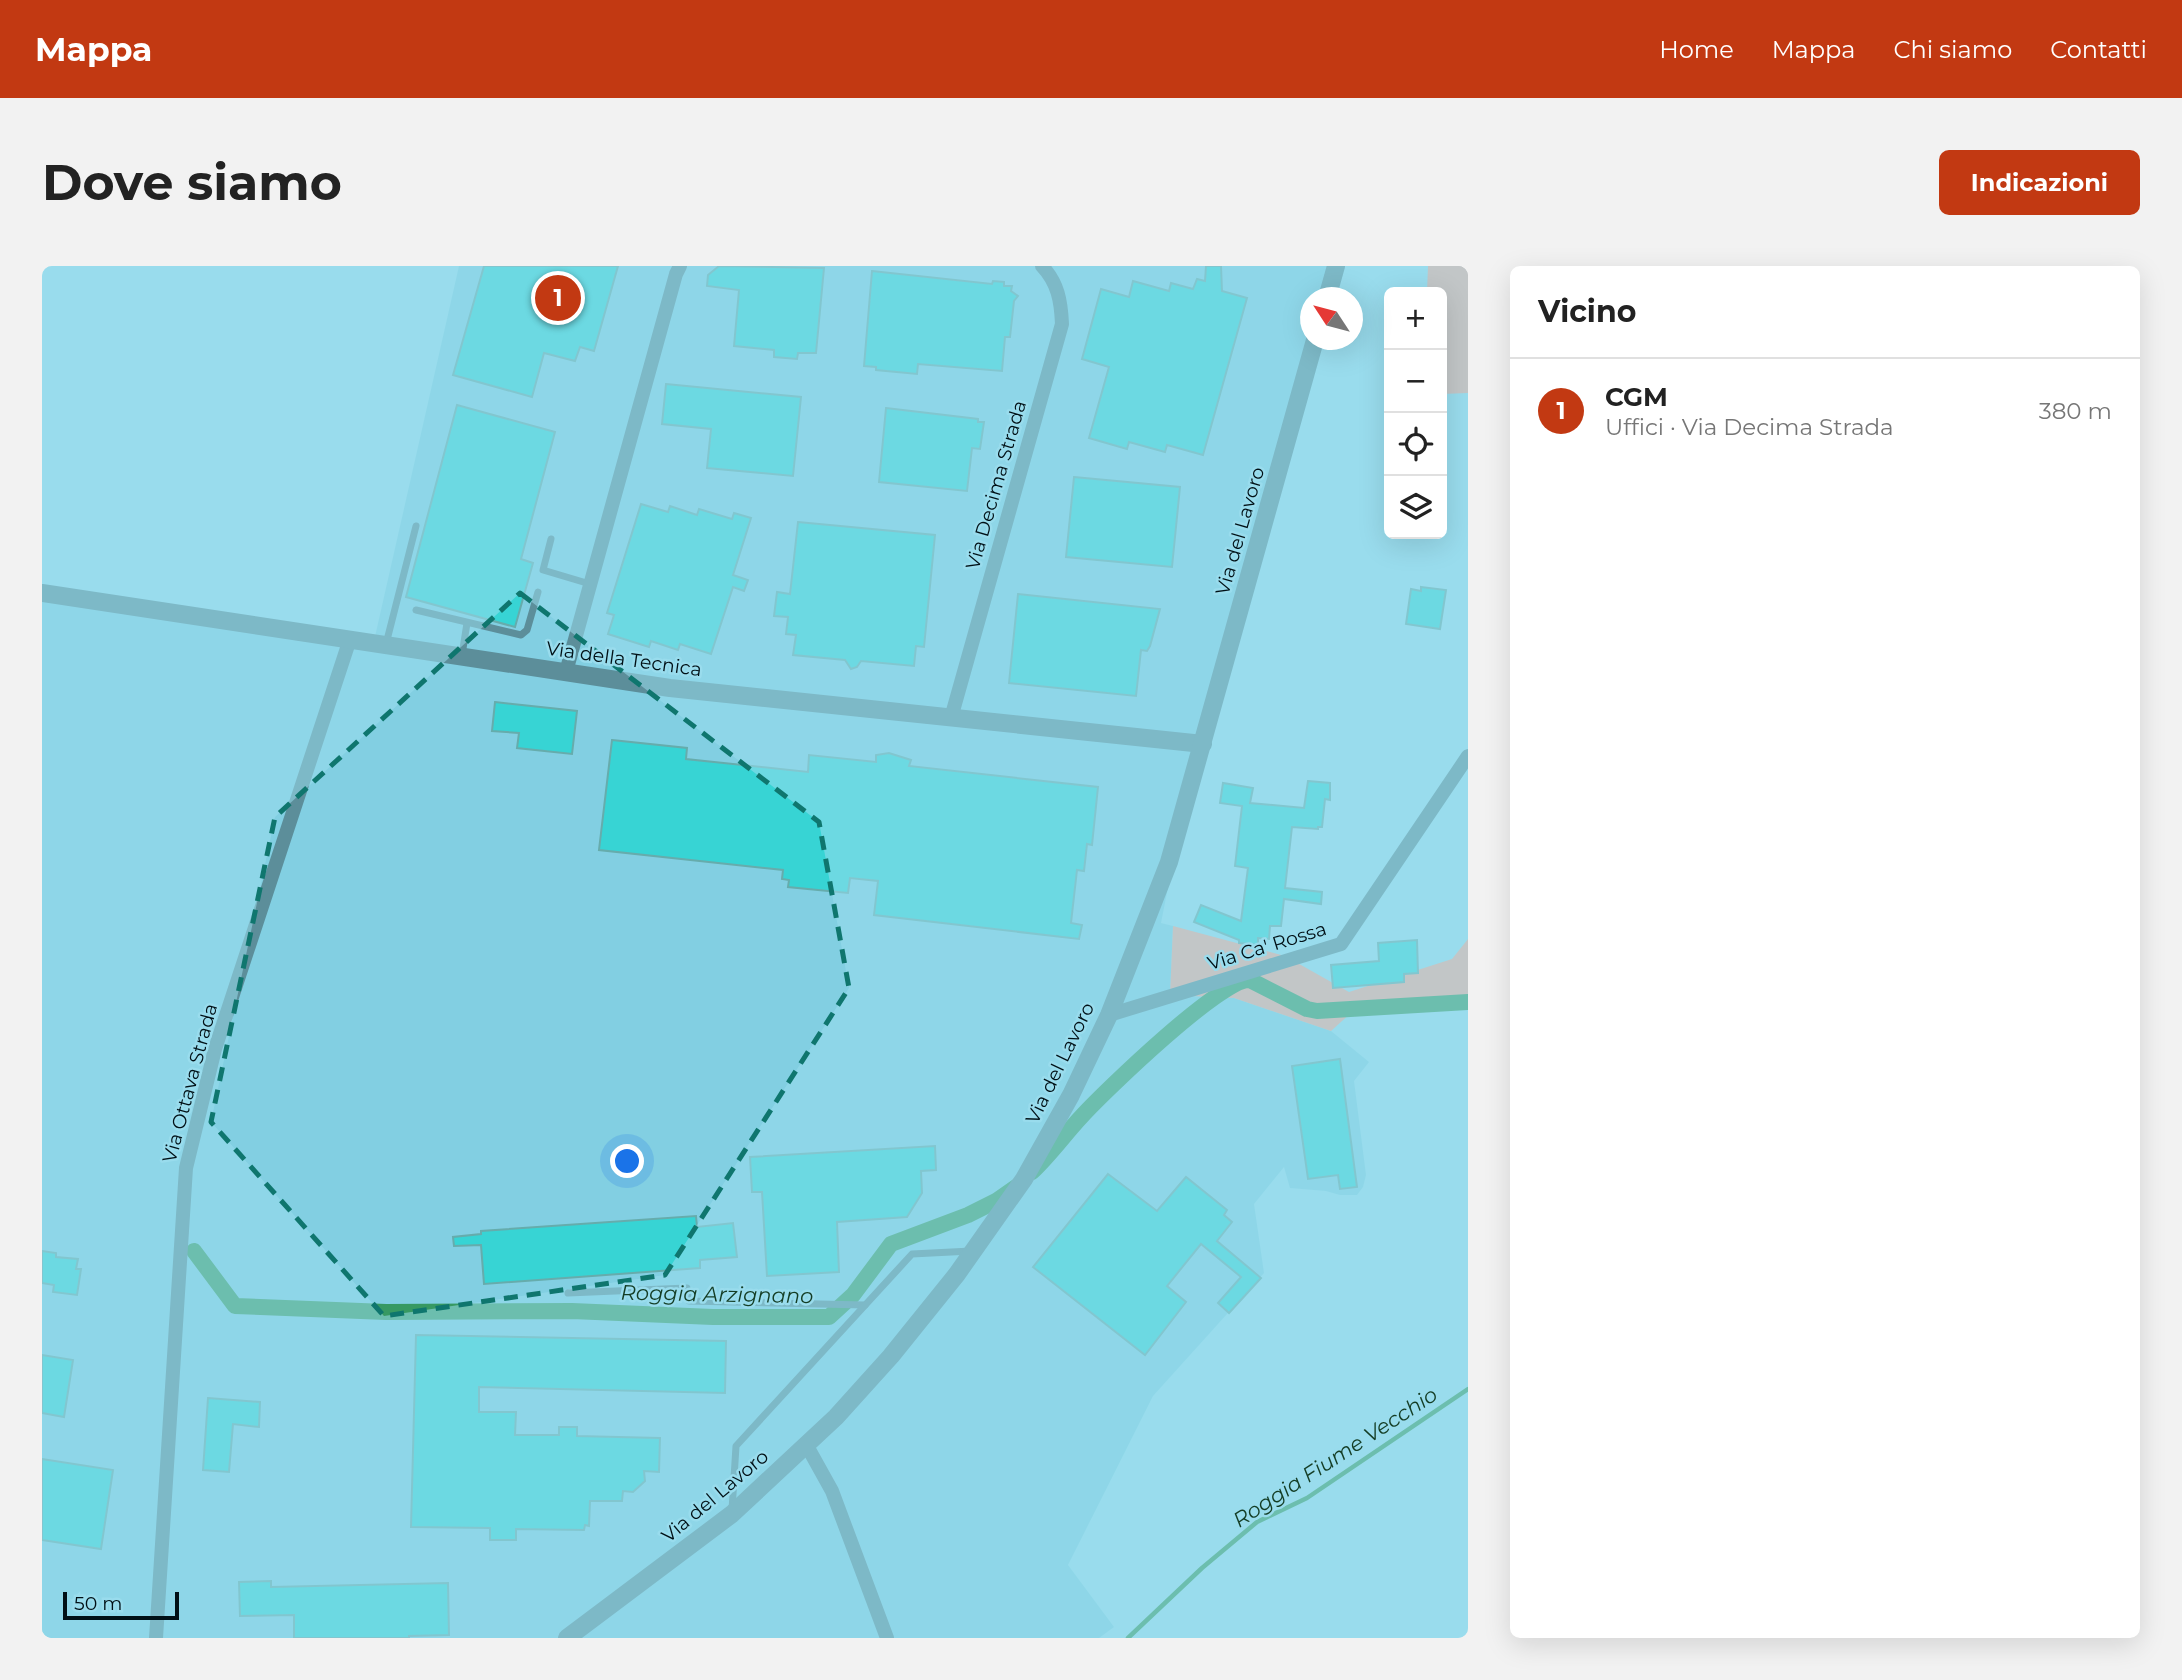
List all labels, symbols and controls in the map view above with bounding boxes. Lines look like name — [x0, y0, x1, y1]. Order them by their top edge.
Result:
text: Mappa — [35, 29, 152, 69]
text: Home — [1659, 35, 1734, 64]
text: Mappa — [1772, 35, 1855, 64]
text: Chi siamo — [1893, 35, 2012, 64]
text: Contatti — [2050, 35, 2147, 64]
button: Indicazioni — [1939, 150, 2140, 215]
text: Dove siamo — [42, 153, 342, 212]
pin: 1 — [535, 272, 581, 324]
north arrow — [1300, 287, 1363, 350]
map controls — [1384, 287, 1447, 539]
button: + — [1384, 287, 1447, 350]
text: Vicino — [1538, 293, 1636, 330]
button: − — [1384, 350, 1447, 413]
text: CGM — [1605, 381, 1668, 413]
text: 1 — [1556, 397, 1566, 425]
text: 380 m — [2039, 397, 2112, 425]
street label: Via Decima Strada — [961, 398, 1031, 572]
button: locate — [1384, 413, 1447, 476]
text: Uffici · Via Decima Strada — [1605, 413, 1894, 441]
street label: Via del Lavoro — [1211, 464, 1269, 598]
button: layers — [1384, 476, 1447, 539]
street label: Via della Tecnica — [545, 637, 703, 681]
street label: Via Ca' Rossa — [1205, 917, 1329, 975]
street label: Via del Lavoro — [1021, 999, 1099, 1127]
street label: Via Ottava Strada — [158, 1001, 222, 1165]
your location — [610, 1144, 644, 1178]
water label: Roggia Arzignano — [621, 1280, 813, 1308]
water label: Roggia Fiume Vecchio — [1228, 1382, 1442, 1532]
street label: Via del Lavoro — [657, 1445, 773, 1547]
scale bar — [63, 1589, 178, 1621]
text: 50 m — [74, 1592, 122, 1615]

